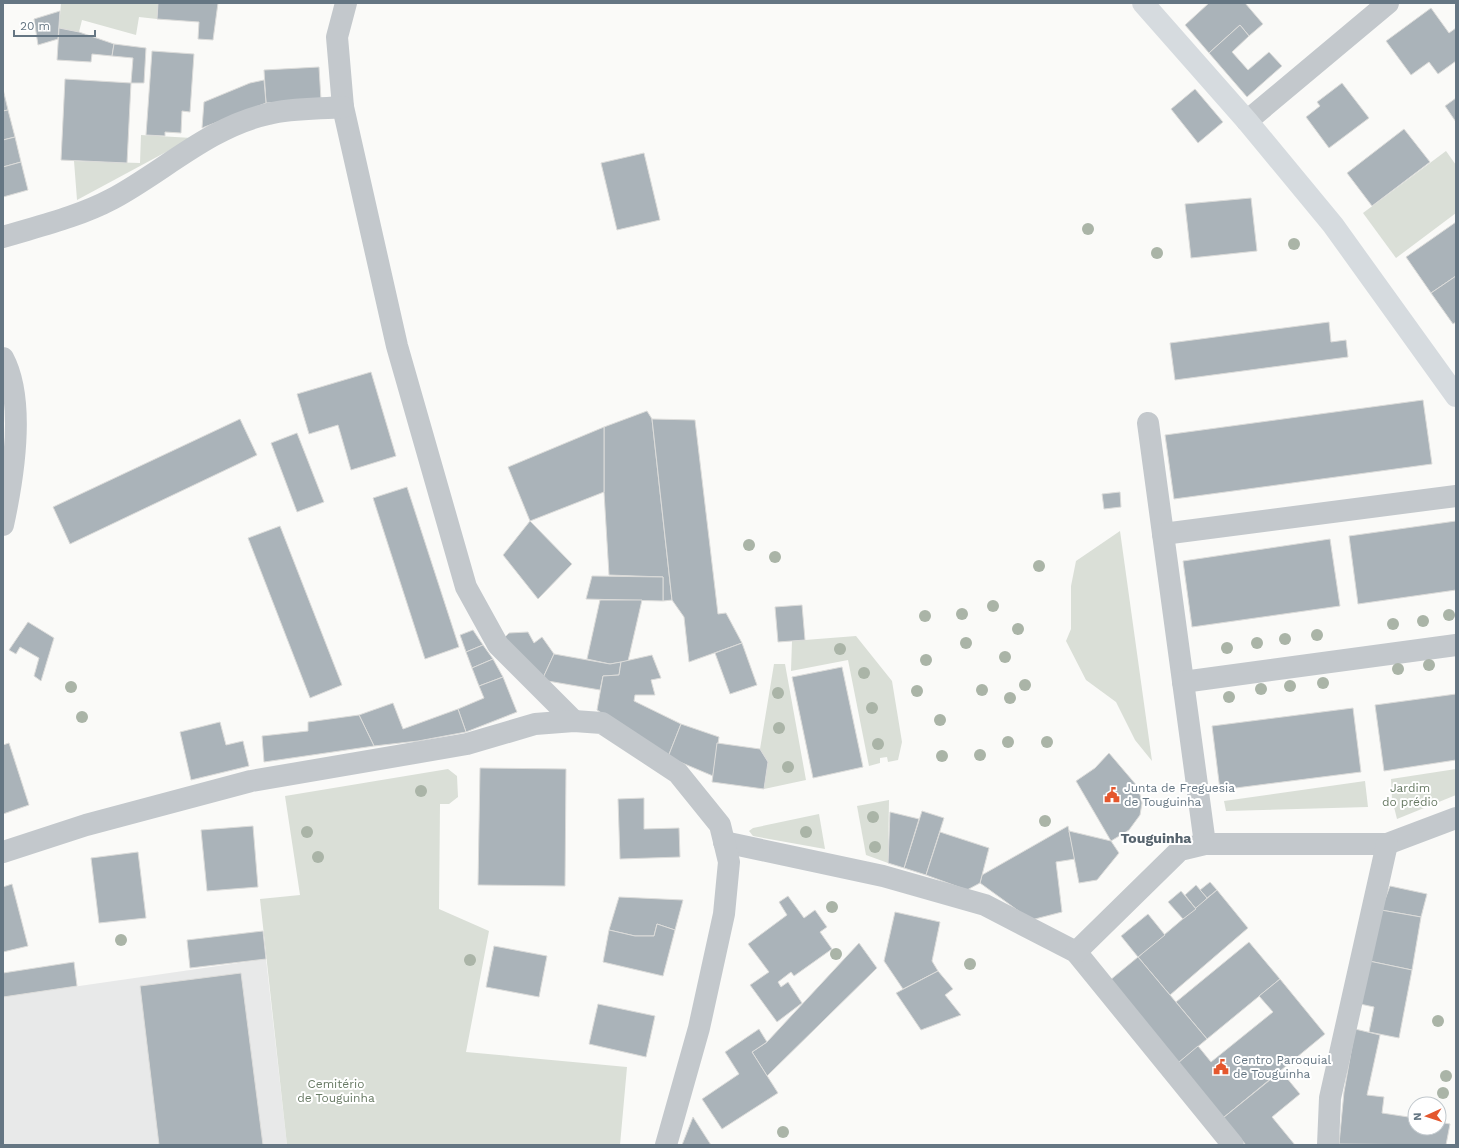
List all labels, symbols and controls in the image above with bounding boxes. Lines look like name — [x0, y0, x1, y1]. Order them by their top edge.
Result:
scale bar — [14, 12, 95, 38]
text: 20 m — [20, 19, 50, 33]
place label: Junta de Freguesia de Touguinha — [1124, 781, 1235, 809]
park label: Jardim do prédio — [1382, 781, 1438, 809]
public building icon: Junta de Freguesia de Touguinha — [1103, 786, 1121, 804]
district label: Touguinha — [1121, 830, 1192, 846]
place label: Centro Paroquial de Touguinha — [1233, 1053, 1331, 1081]
public building icon: Centro Paroquial de Touguinha — [1212, 1058, 1230, 1076]
park label: Cemitério de Touguinha — [297, 1077, 375, 1105]
north arrow — [1407, 1096, 1447, 1136]
text: N — [1411, 1112, 1424, 1121]

